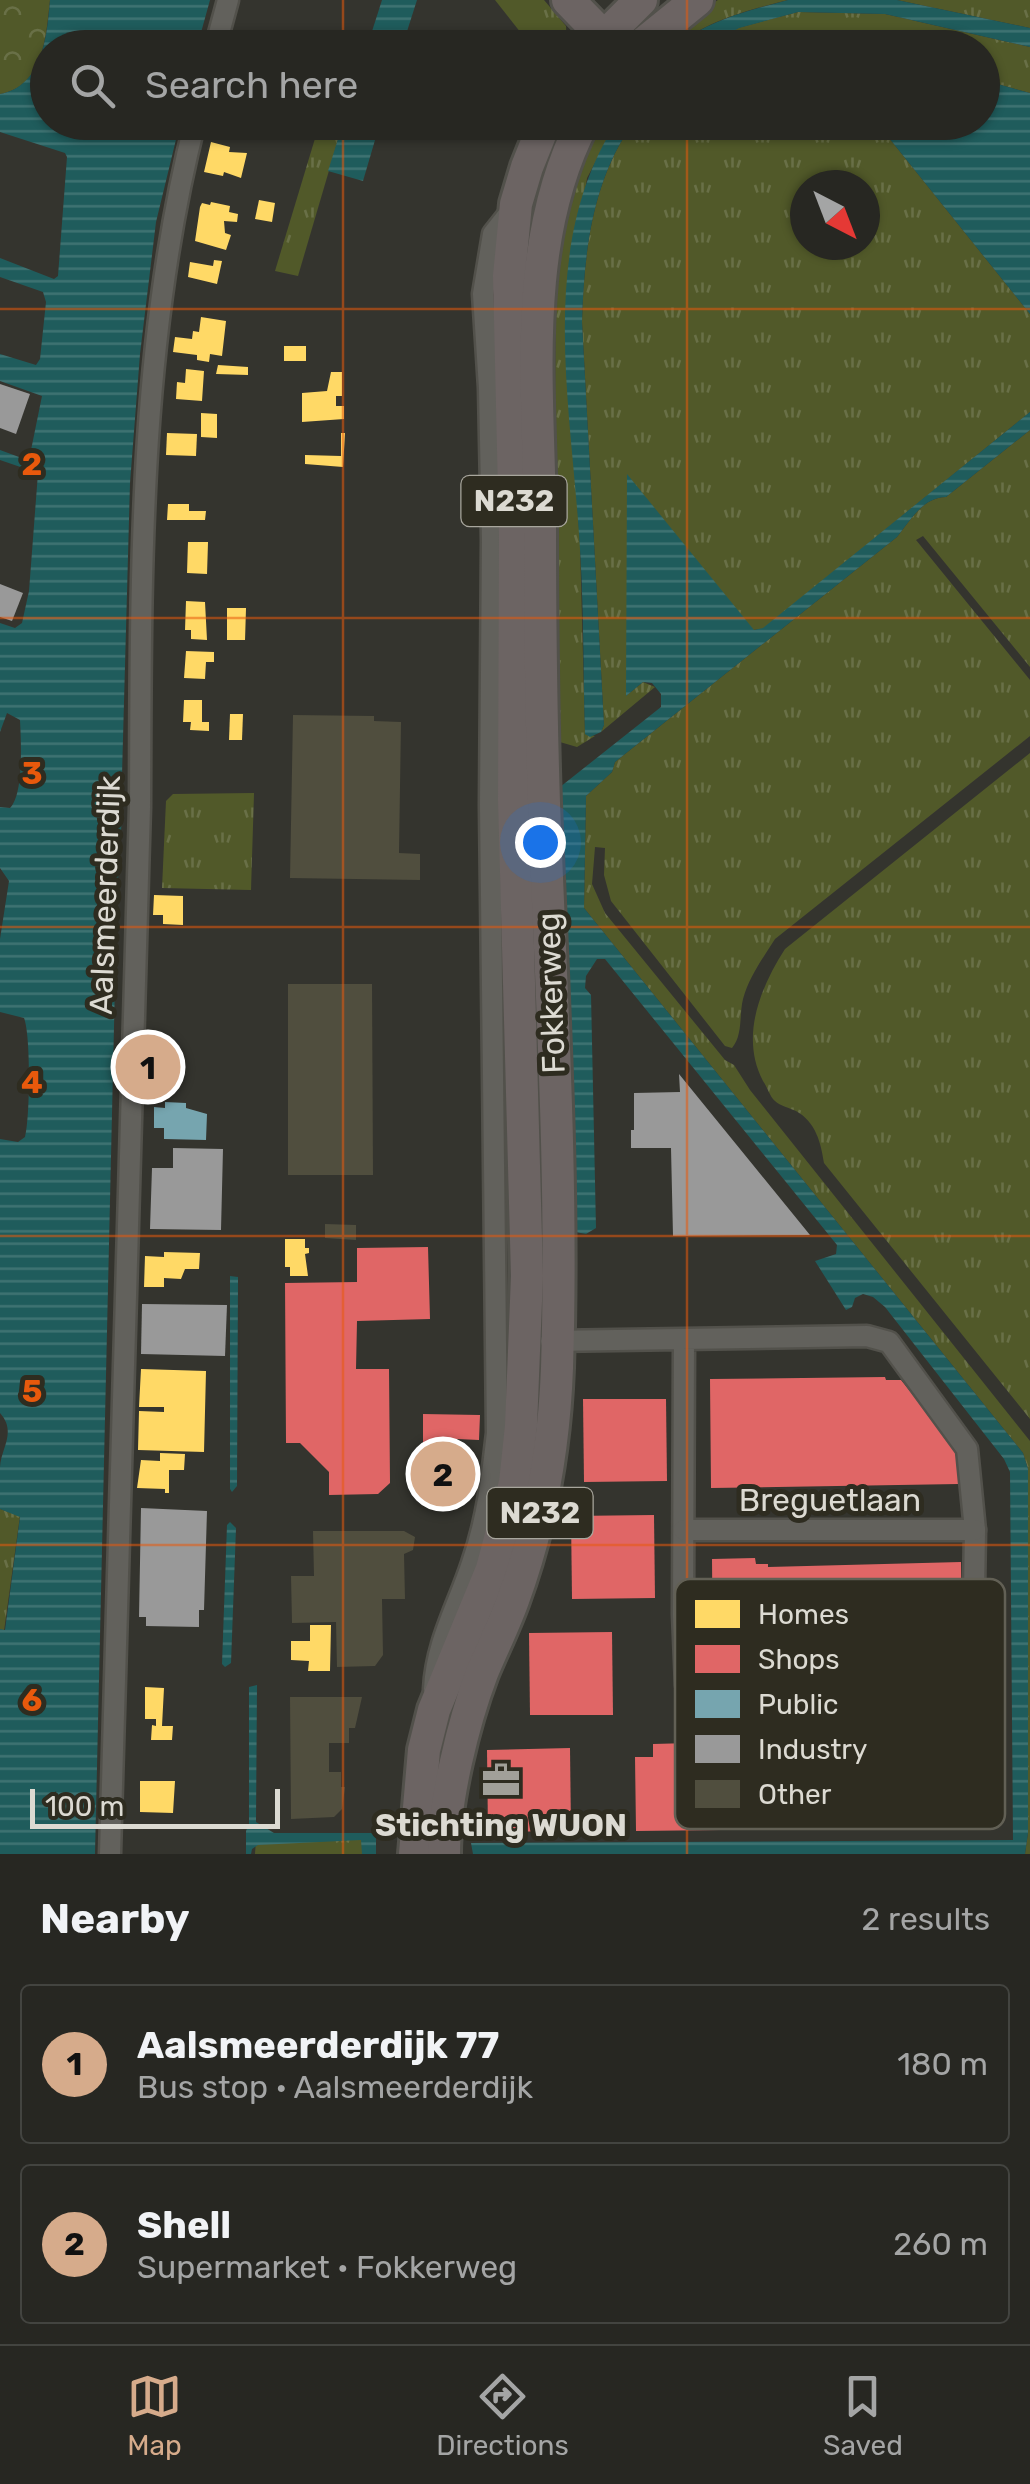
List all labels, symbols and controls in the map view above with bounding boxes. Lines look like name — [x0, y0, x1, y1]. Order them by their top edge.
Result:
search box — [30, 30, 1000, 140]
icon: search — [65, 58, 120, 113]
text: Search here — [145, 62, 358, 108]
north arrow — [790, 170, 880, 260]
text: 2 — [22, 445, 42, 483]
road number: N232 — [462, 476, 566, 526]
text: 3 — [21, 754, 43, 792]
street label: Aalsmeerderdijk — [82, 774, 128, 1015]
your location — [515, 817, 566, 868]
street label: Fokkerweg — [529, 912, 573, 1074]
pin: 1 — [116, 1030, 180, 1104]
text: 4 — [21, 1063, 43, 1101]
text: 5 — [22, 1372, 42, 1410]
pin: 2 — [410, 1436, 476, 1512]
street label: Breguetlaan — [739, 1481, 921, 1519]
road number: N232 — [488, 1488, 592, 1538]
legend — [675, 1579, 1005, 1829]
text: Homes — [758, 1598, 849, 1631]
text: Shops — [758, 1643, 840, 1676]
text: 6 — [22, 1681, 42, 1719]
text: Public — [758, 1688, 839, 1721]
text: Industry — [758, 1733, 867, 1766]
office icon: Stichting WUON — [480, 1759, 522, 1801]
text: Other — [758, 1778, 832, 1811]
scale bar — [30, 1784, 280, 1828]
text: 100 m — [45, 1790, 124, 1823]
place label: Stichting WUON — [375, 1806, 627, 1844]
text: Nearby — [40, 1894, 190, 1944]
text: 2 results — [861, 1900, 990, 1938]
text: Aalsmeerderdijk 77 — [137, 2022, 499, 2068]
text: 1 — [67, 2045, 82, 2083]
text: 180 m — [897, 2045, 988, 2083]
text: Bus stop · Aalsmeerderdijk — [137, 2068, 533, 2106]
text: Shell — [137, 2202, 231, 2248]
text: 2 — [64, 2225, 85, 2263]
text: 260 m — [893, 2225, 988, 2263]
text: Supermarket · Fokkerweg — [137, 2248, 517, 2286]
tab: Map — [127, 2369, 182, 2462]
tab: Directions — [436, 2369, 569, 2462]
tab: Saved — [823, 2369, 903, 2462]

